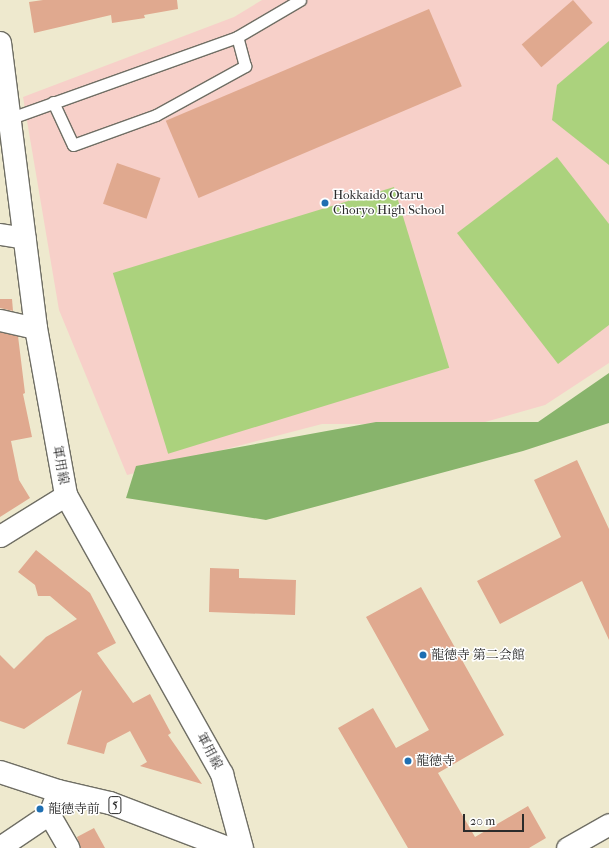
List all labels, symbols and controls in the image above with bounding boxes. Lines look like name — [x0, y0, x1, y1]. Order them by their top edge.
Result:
place label: Hokkaido Otaru Choryo High School — [333, 188, 444, 219]
marker: Hokkaido Otaru Choryo High School — [320, 198, 330, 208]
street label: 軍用線 — [49, 444, 71, 486]
place label: 龍徳寺 第二会館 — [431, 647, 525, 663]
marker: 龍徳寺 第二会館 — [418, 650, 428, 660]
street label: 軍用線 — [193, 730, 225, 772]
place label: 龍徳寺 — [416, 753, 455, 769]
marker: 龍徳寺 — [403, 756, 413, 766]
road number: 5 — [108, 795, 122, 815]
place label: 龍徳寺前 — [48, 801, 100, 817]
marker: 龍徳寺前 — [35, 804, 45, 814]
scale bar — [465, 806, 526, 832]
text: 20 m — [470, 814, 495, 828]

